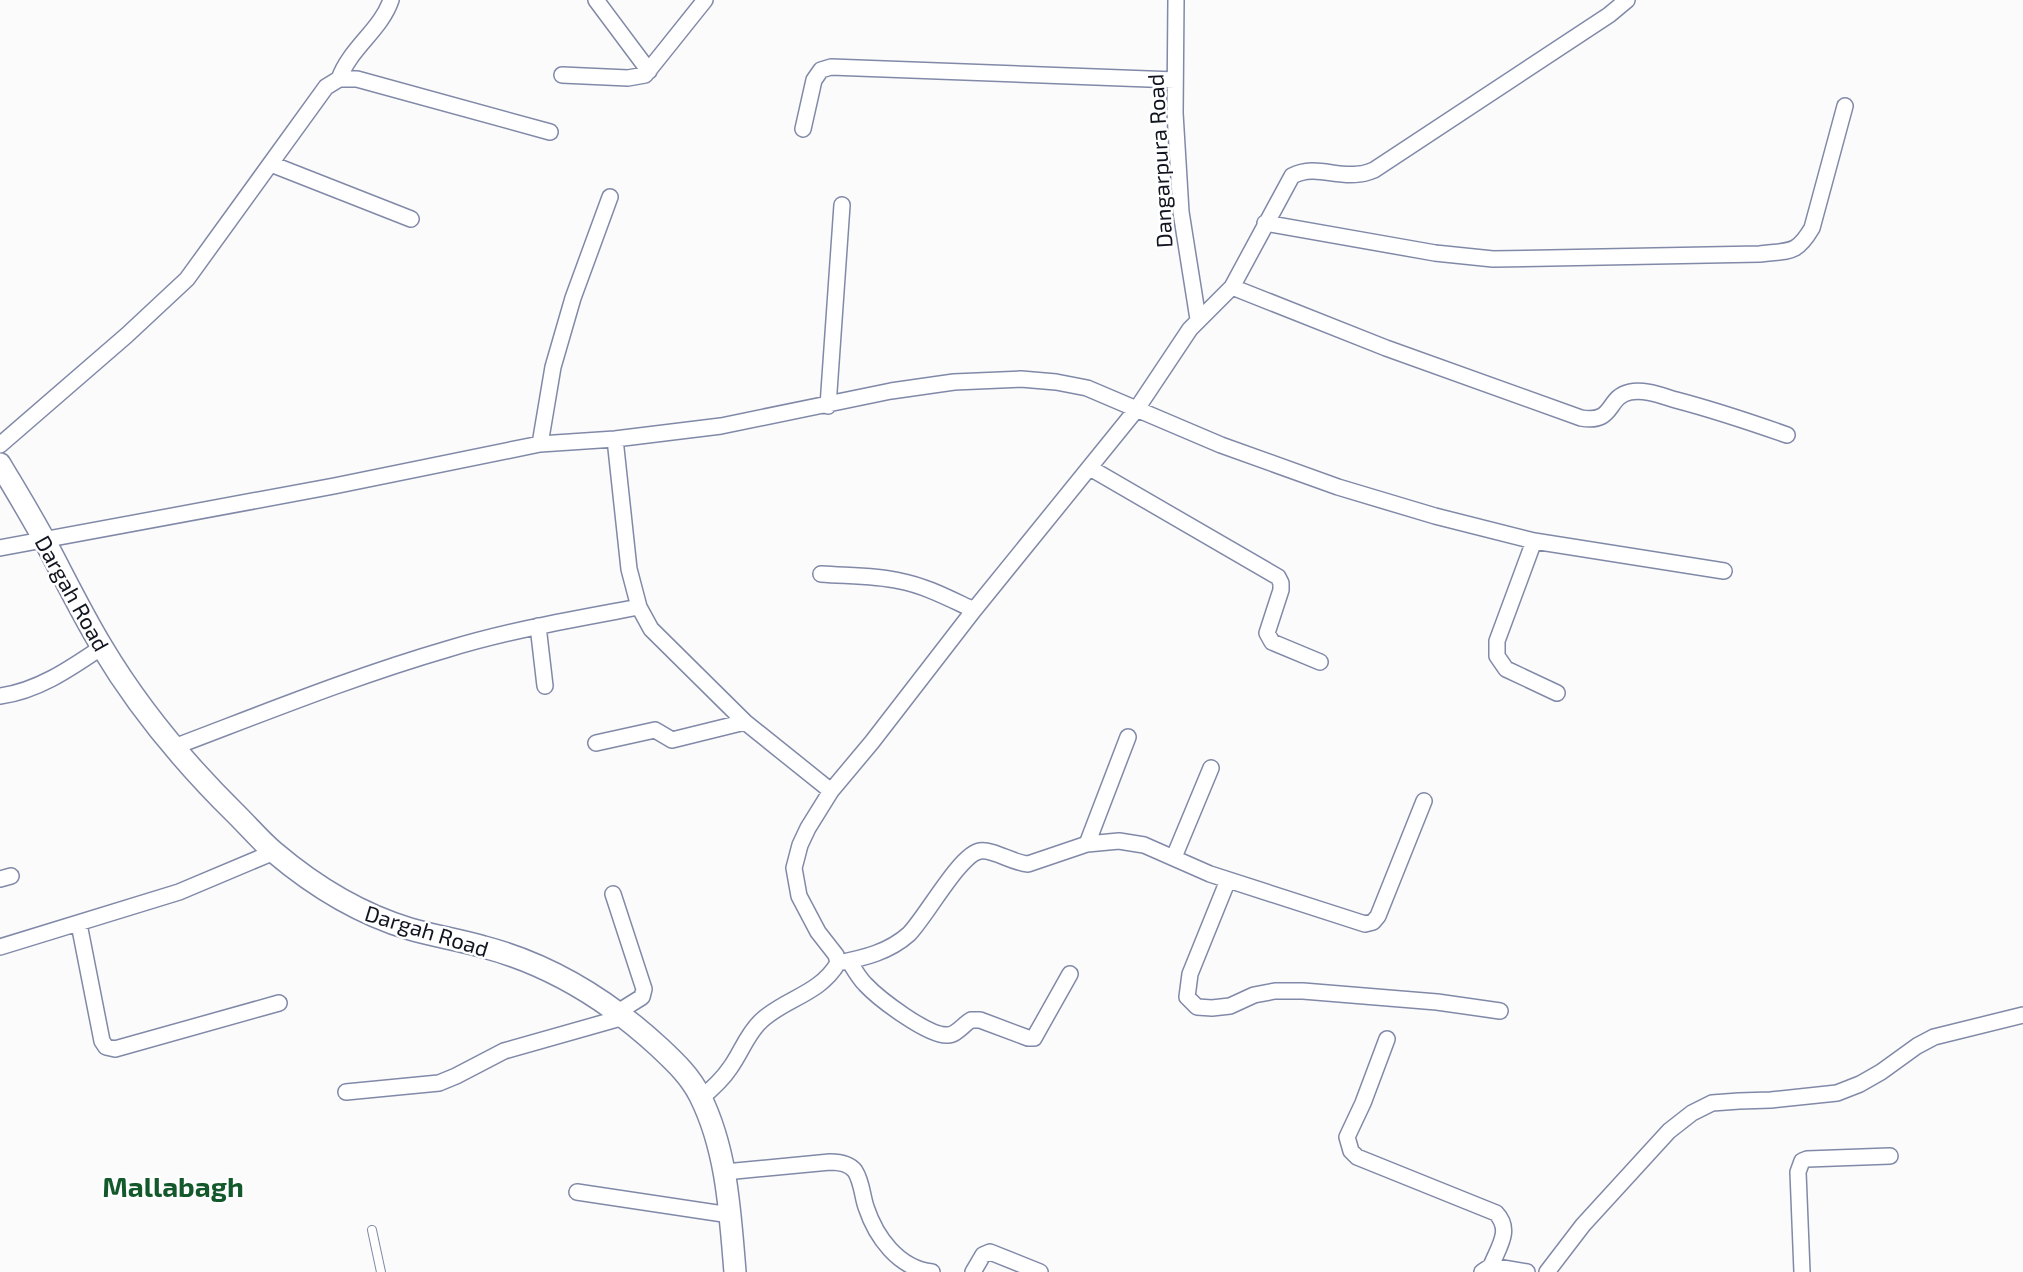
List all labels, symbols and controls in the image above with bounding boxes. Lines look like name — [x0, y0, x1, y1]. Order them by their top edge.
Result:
street label: Dangarpura Road — [1141, 73, 1177, 249]
street label: Dargah Road — [31, 531, 115, 655]
street label: Dargah Road — [362, 899, 492, 961]
district label: Mallabagh — [102, 1169, 244, 1203]

